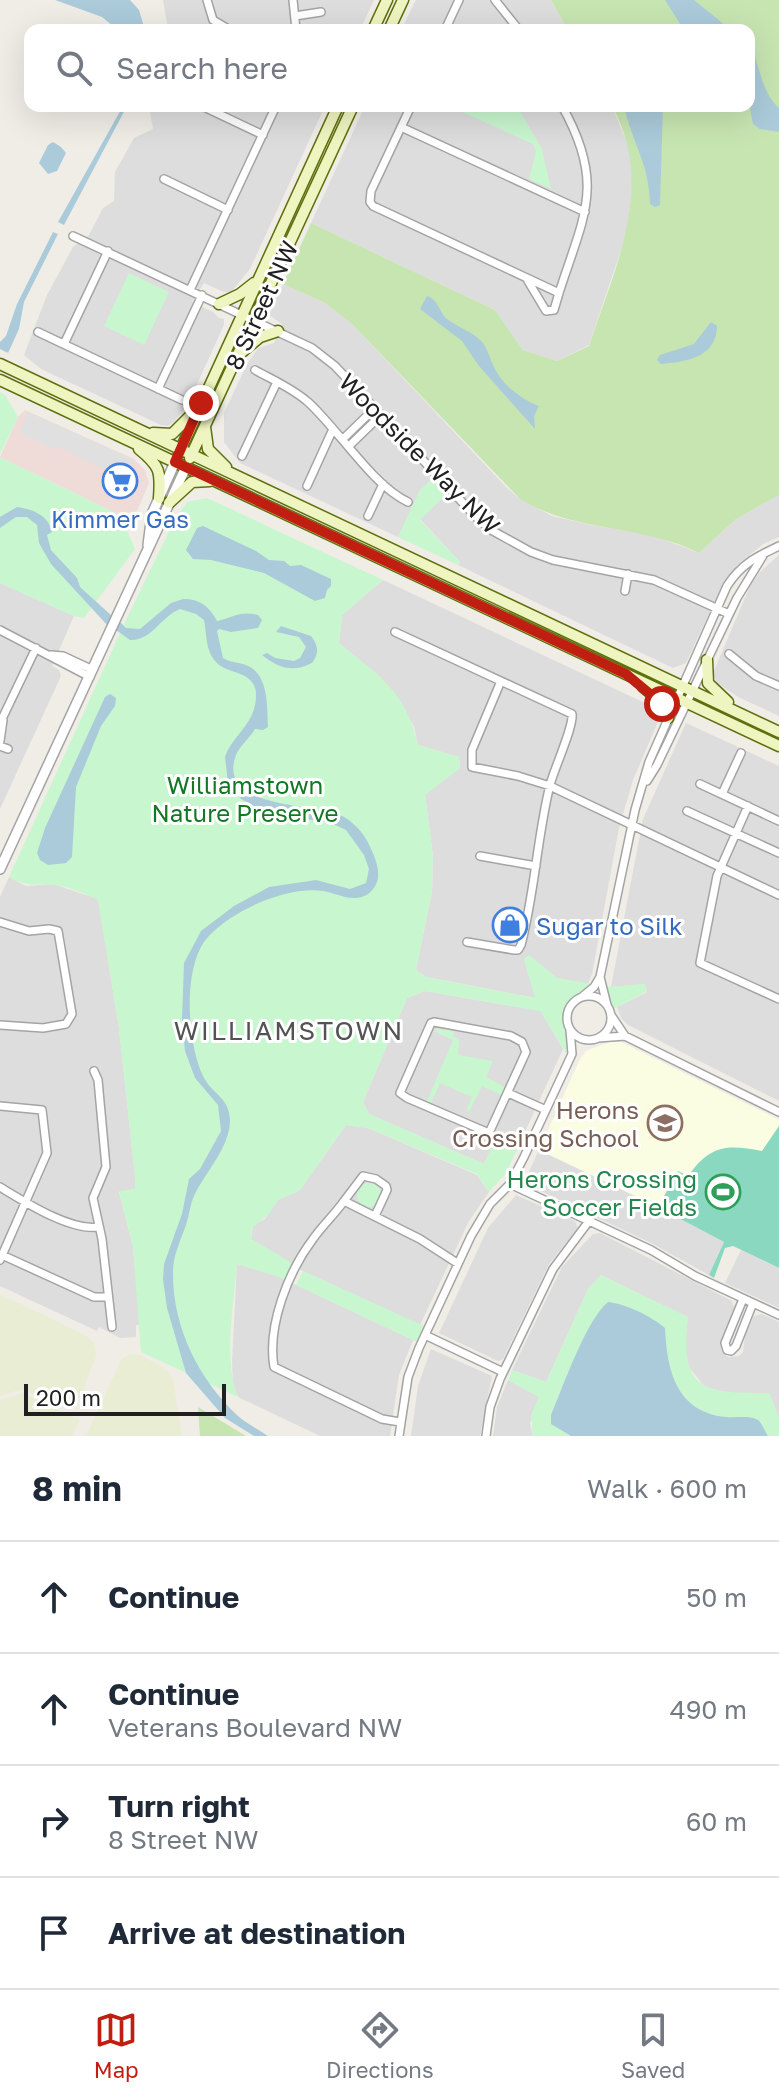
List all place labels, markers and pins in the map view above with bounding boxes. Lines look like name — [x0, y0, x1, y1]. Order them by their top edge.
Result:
supermarket icon: Kimmer Gas — [101, 462, 139, 500]
place label: Kimmer Gas — [51, 504, 189, 533]
shop icon: Sugar to Silk — [491, 906, 529, 944]
place label: Sugar to Silk — [536, 911, 683, 940]
place label: Herons Crossing School — [452, 1095, 639, 1152]
school or university icon: Herons Crossing School — [646, 1104, 684, 1142]
place label: Herons Crossing Soccer Fields — [507, 1164, 697, 1221]
sports icon: Herons Crossing Soccer Fields — [704, 1173, 742, 1211]

